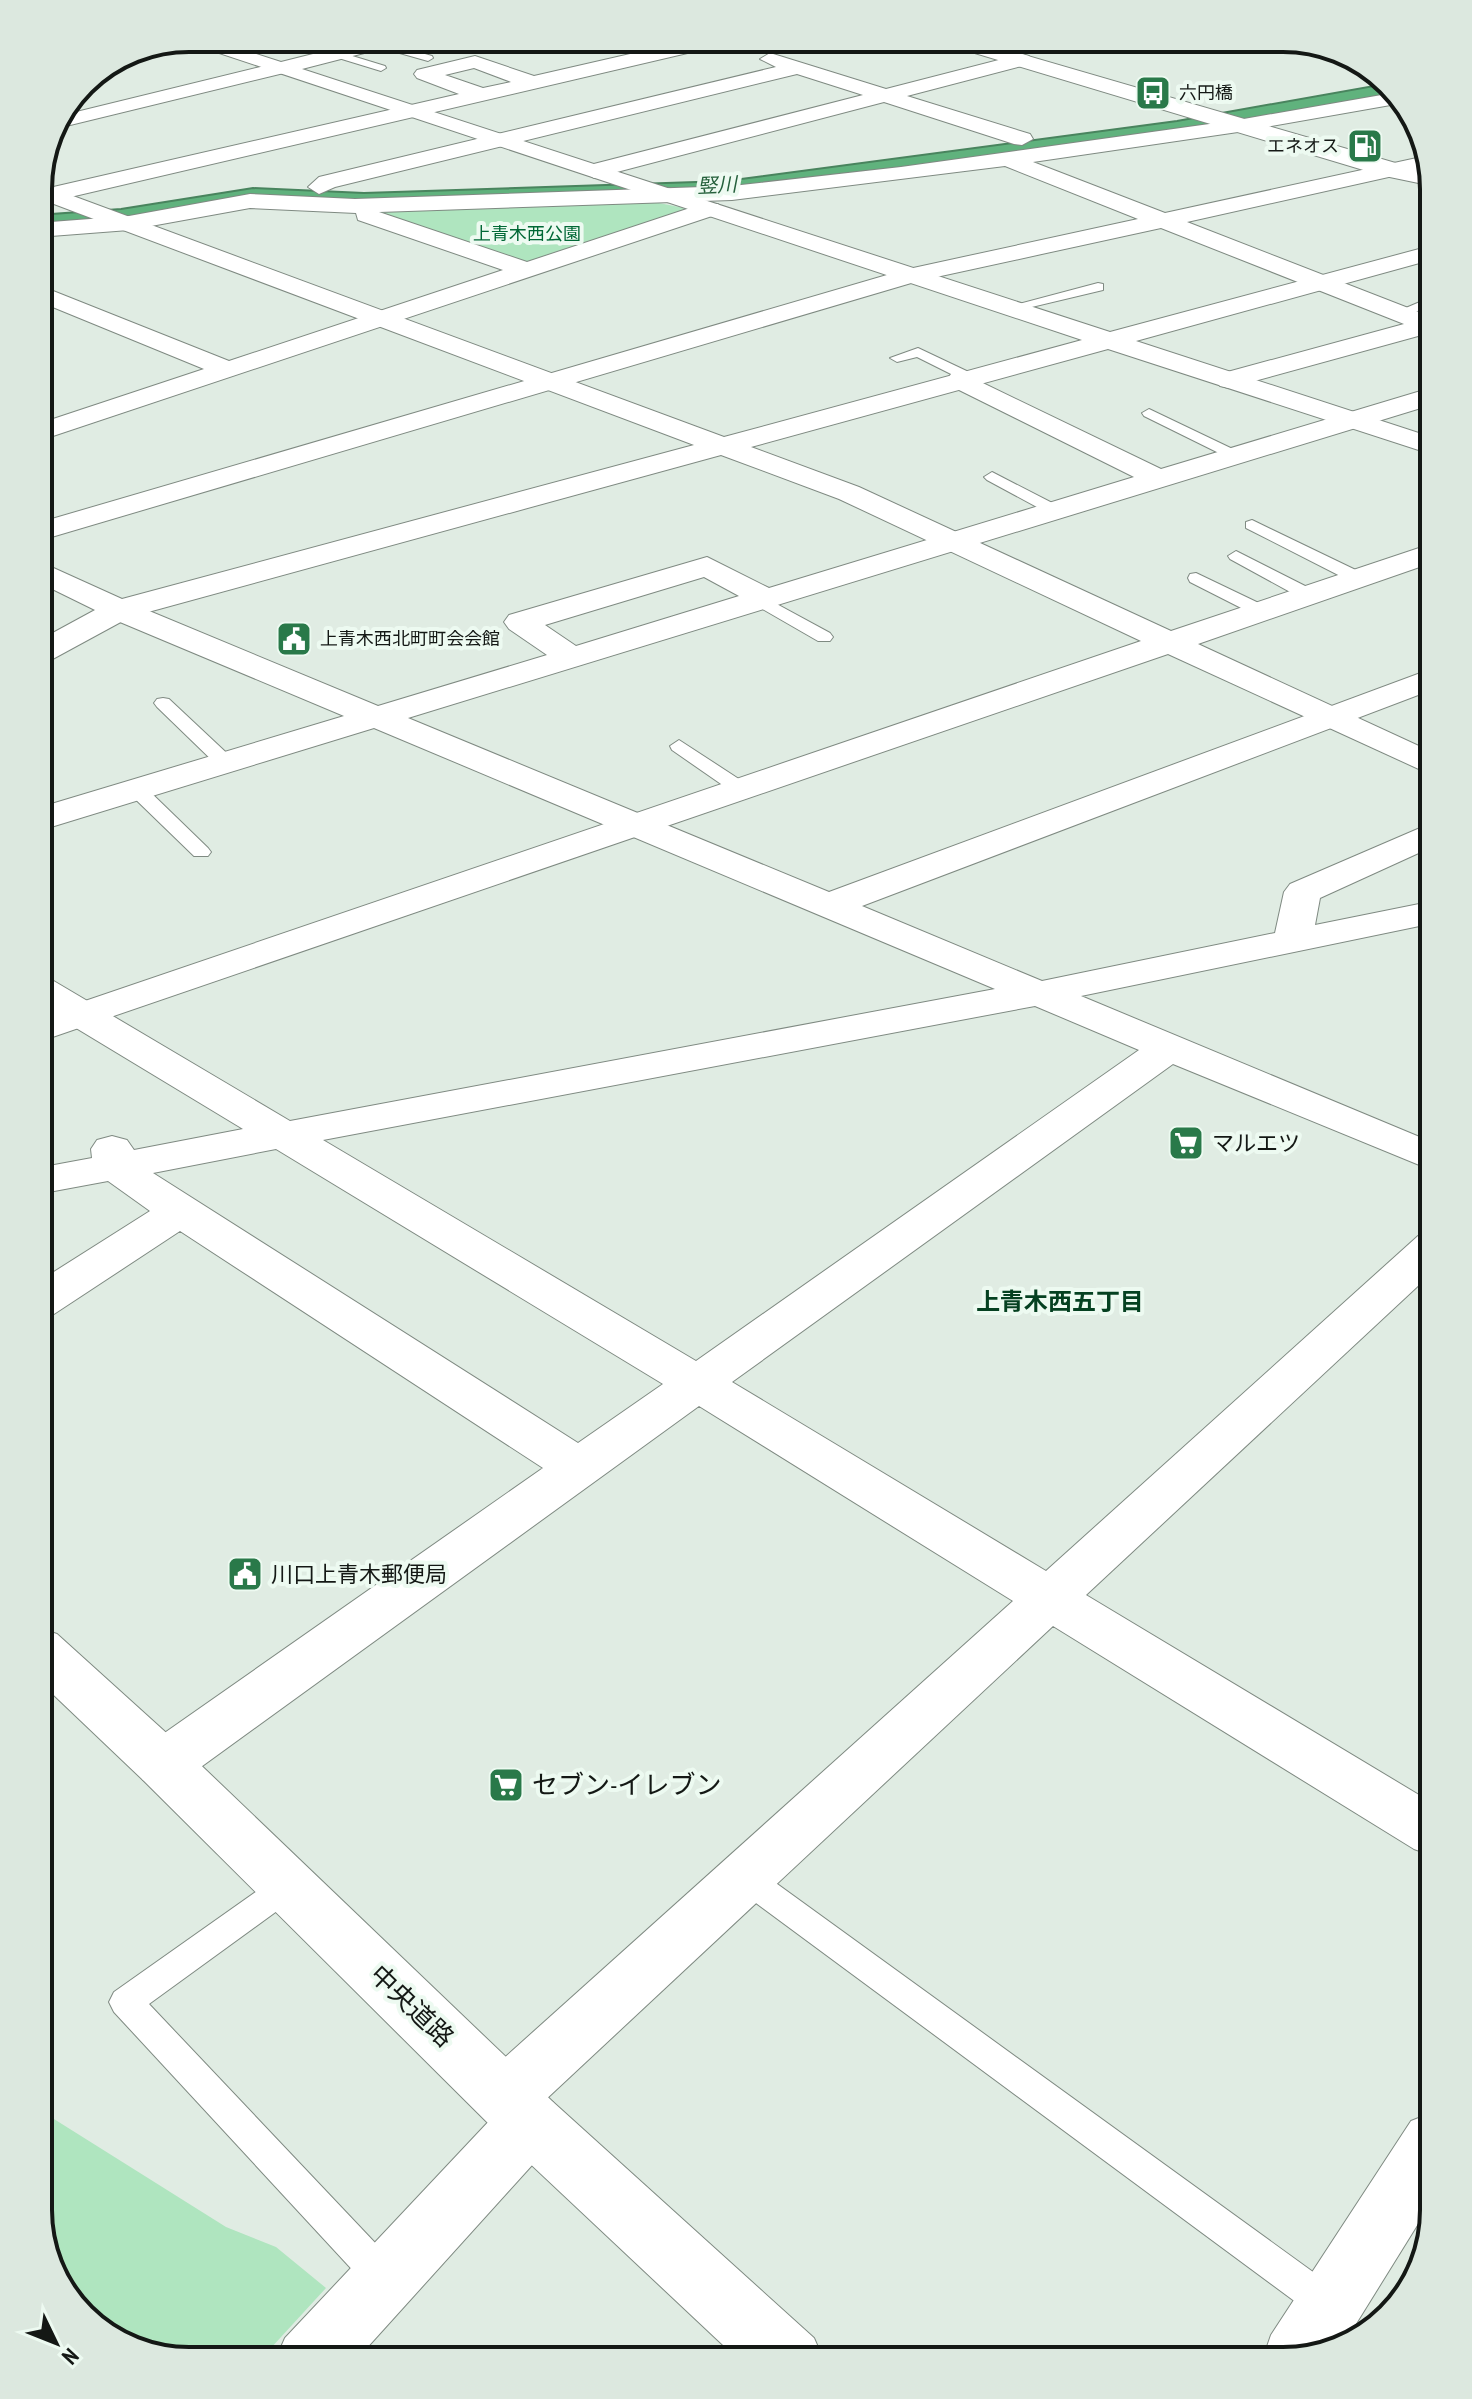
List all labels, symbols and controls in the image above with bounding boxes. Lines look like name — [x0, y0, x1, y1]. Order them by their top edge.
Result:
bus stop icon: 六円橋 — [1134, 74, 1172, 112]
place label: 六円橋 — [1179, 81, 1233, 104]
fuel station icon: エネオス — [1346, 127, 1384, 165]
place label: エネオス — [1267, 134, 1339, 157]
water label: 竪川 — [696, 171, 740, 199]
park label: 上青木西公園 — [473, 222, 581, 245]
public building icon: 上青木西北町町会会館 — [275, 620, 313, 658]
place label: 上青木西北町町会会館 — [320, 627, 500, 650]
supermarket icon: マルエツ — [1167, 1124, 1205, 1162]
place label: マルエツ — [1212, 1129, 1300, 1157]
district label: 上青木西五丁目 — [976, 1286, 1144, 1317]
public building icon: 川口上青木郵便局 — [226, 1555, 264, 1593]
place label: 川口上青木郵便局 — [271, 1560, 447, 1588]
supermarket icon: セブン-イレブン — [487, 1766, 525, 1804]
place label: セブン-イレブン — [532, 1768, 722, 1801]
street label: 中央道路 — [363, 1958, 461, 2054]
north arrow — [16, 2303, 96, 2383]
text: N — [56, 2343, 85, 2371]

